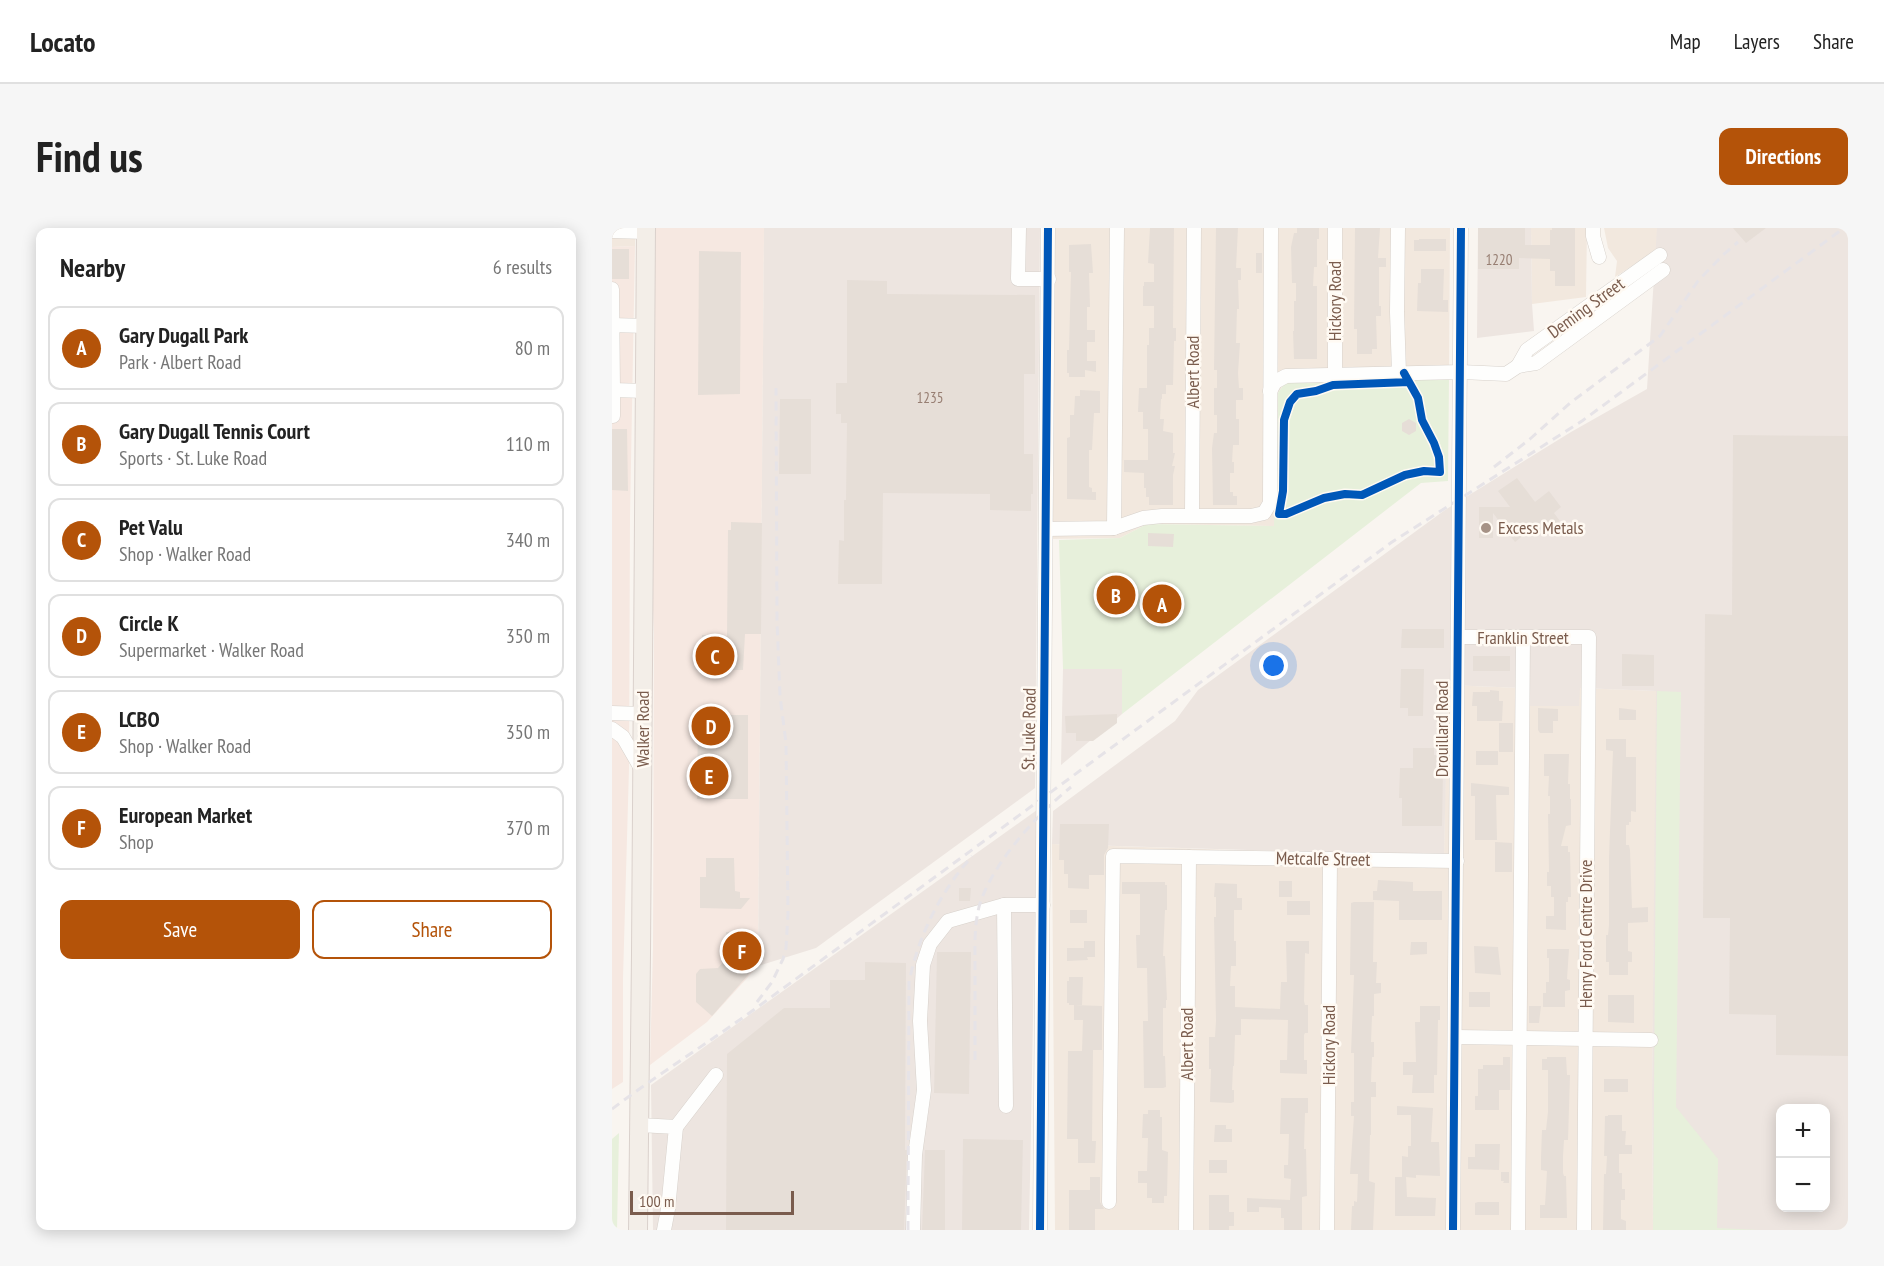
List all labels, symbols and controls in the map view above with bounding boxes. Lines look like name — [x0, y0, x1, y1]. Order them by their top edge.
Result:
text: Locato — [30, 23, 96, 60]
text: Map — [1670, 28, 1701, 55]
text: Layers — [1734, 28, 1780, 55]
text: Share — [1813, 28, 1854, 55]
button: Directions — [1719, 128, 1848, 185]
text: Find us — [36, 129, 143, 184]
house number: 1220 — [1485, 250, 1513, 269]
text: Nearby — [60, 251, 125, 284]
text: 6 results — [493, 254, 552, 280]
street label: Hickory Road — [1323, 261, 1346, 341]
street label: Deming Street — [1543, 272, 1629, 343]
text: Gary Dugall Park — [119, 321, 248, 349]
text: A — [76, 335, 87, 361]
text: 80 m — [515, 335, 550, 361]
street label: Albert Road — [1181, 336, 1204, 408]
text: Park · Albert Road — [119, 349, 241, 375]
house number: 1235 — [916, 388, 944, 407]
text: Gary Dugall Tennis Court — [119, 417, 310, 445]
text: B — [77, 431, 86, 457]
text: 110 m — [506, 431, 550, 457]
text: Sports · St. Luke Road — [119, 445, 267, 471]
text: Pet Valu — [119, 513, 183, 541]
place label: Excess Metals — [1498, 516, 1584, 539]
marker: Excess Metals — [1479, 521, 1493, 535]
text: C — [77, 527, 86, 553]
text: 340 m — [506, 527, 550, 553]
text: Shop · Walker Road — [119, 541, 251, 567]
pin: B — [1096, 572, 1136, 617]
pin: A — [1142, 582, 1182, 626]
text: Circle K — [119, 609, 179, 637]
text: D — [76, 623, 87, 649]
text: 350 m — [506, 623, 550, 649]
street label: Franklin Street — [1477, 626, 1569, 649]
pin: C — [696, 634, 734, 678]
text: Supermarket · Walker Road — [119, 637, 304, 663]
your location — [1259, 651, 1288, 680]
street label: Drouillard Road — [1430, 681, 1453, 777]
street label: St. Luke Road — [1016, 688, 1041, 770]
street label: Walker Road — [631, 691, 654, 767]
pin: D — [692, 704, 730, 748]
text: LCBO — [119, 705, 160, 733]
text: E — [77, 719, 86, 745]
text: 350 m — [506, 719, 550, 745]
text: Shop · Walker Road — [119, 733, 251, 759]
pin: E — [690, 754, 728, 798]
text: European Market — [119, 801, 252, 829]
text: F — [77, 815, 86, 841]
text: 370 m — [506, 815, 550, 841]
text: Shop — [119, 829, 154, 855]
street label: Metcalfe Street — [1276, 846, 1371, 871]
street label: Henry Ford Centre Drive — [1574, 860, 1597, 1008]
button: Save — [60, 900, 300, 959]
button: Share — [312, 900, 552, 959]
pin: F — [722, 928, 762, 974]
street label: Hickory Road — [1317, 1005, 1340, 1085]
street label: Albert Road — [1175, 1008, 1198, 1080]
map controls — [1776, 1104, 1830, 1212]
button: + — [1776, 1104, 1830, 1158]
button: − — [1776, 1158, 1830, 1212]
scale bar — [630, 1188, 794, 1216]
text: 100 m — [639, 1191, 674, 1211]

